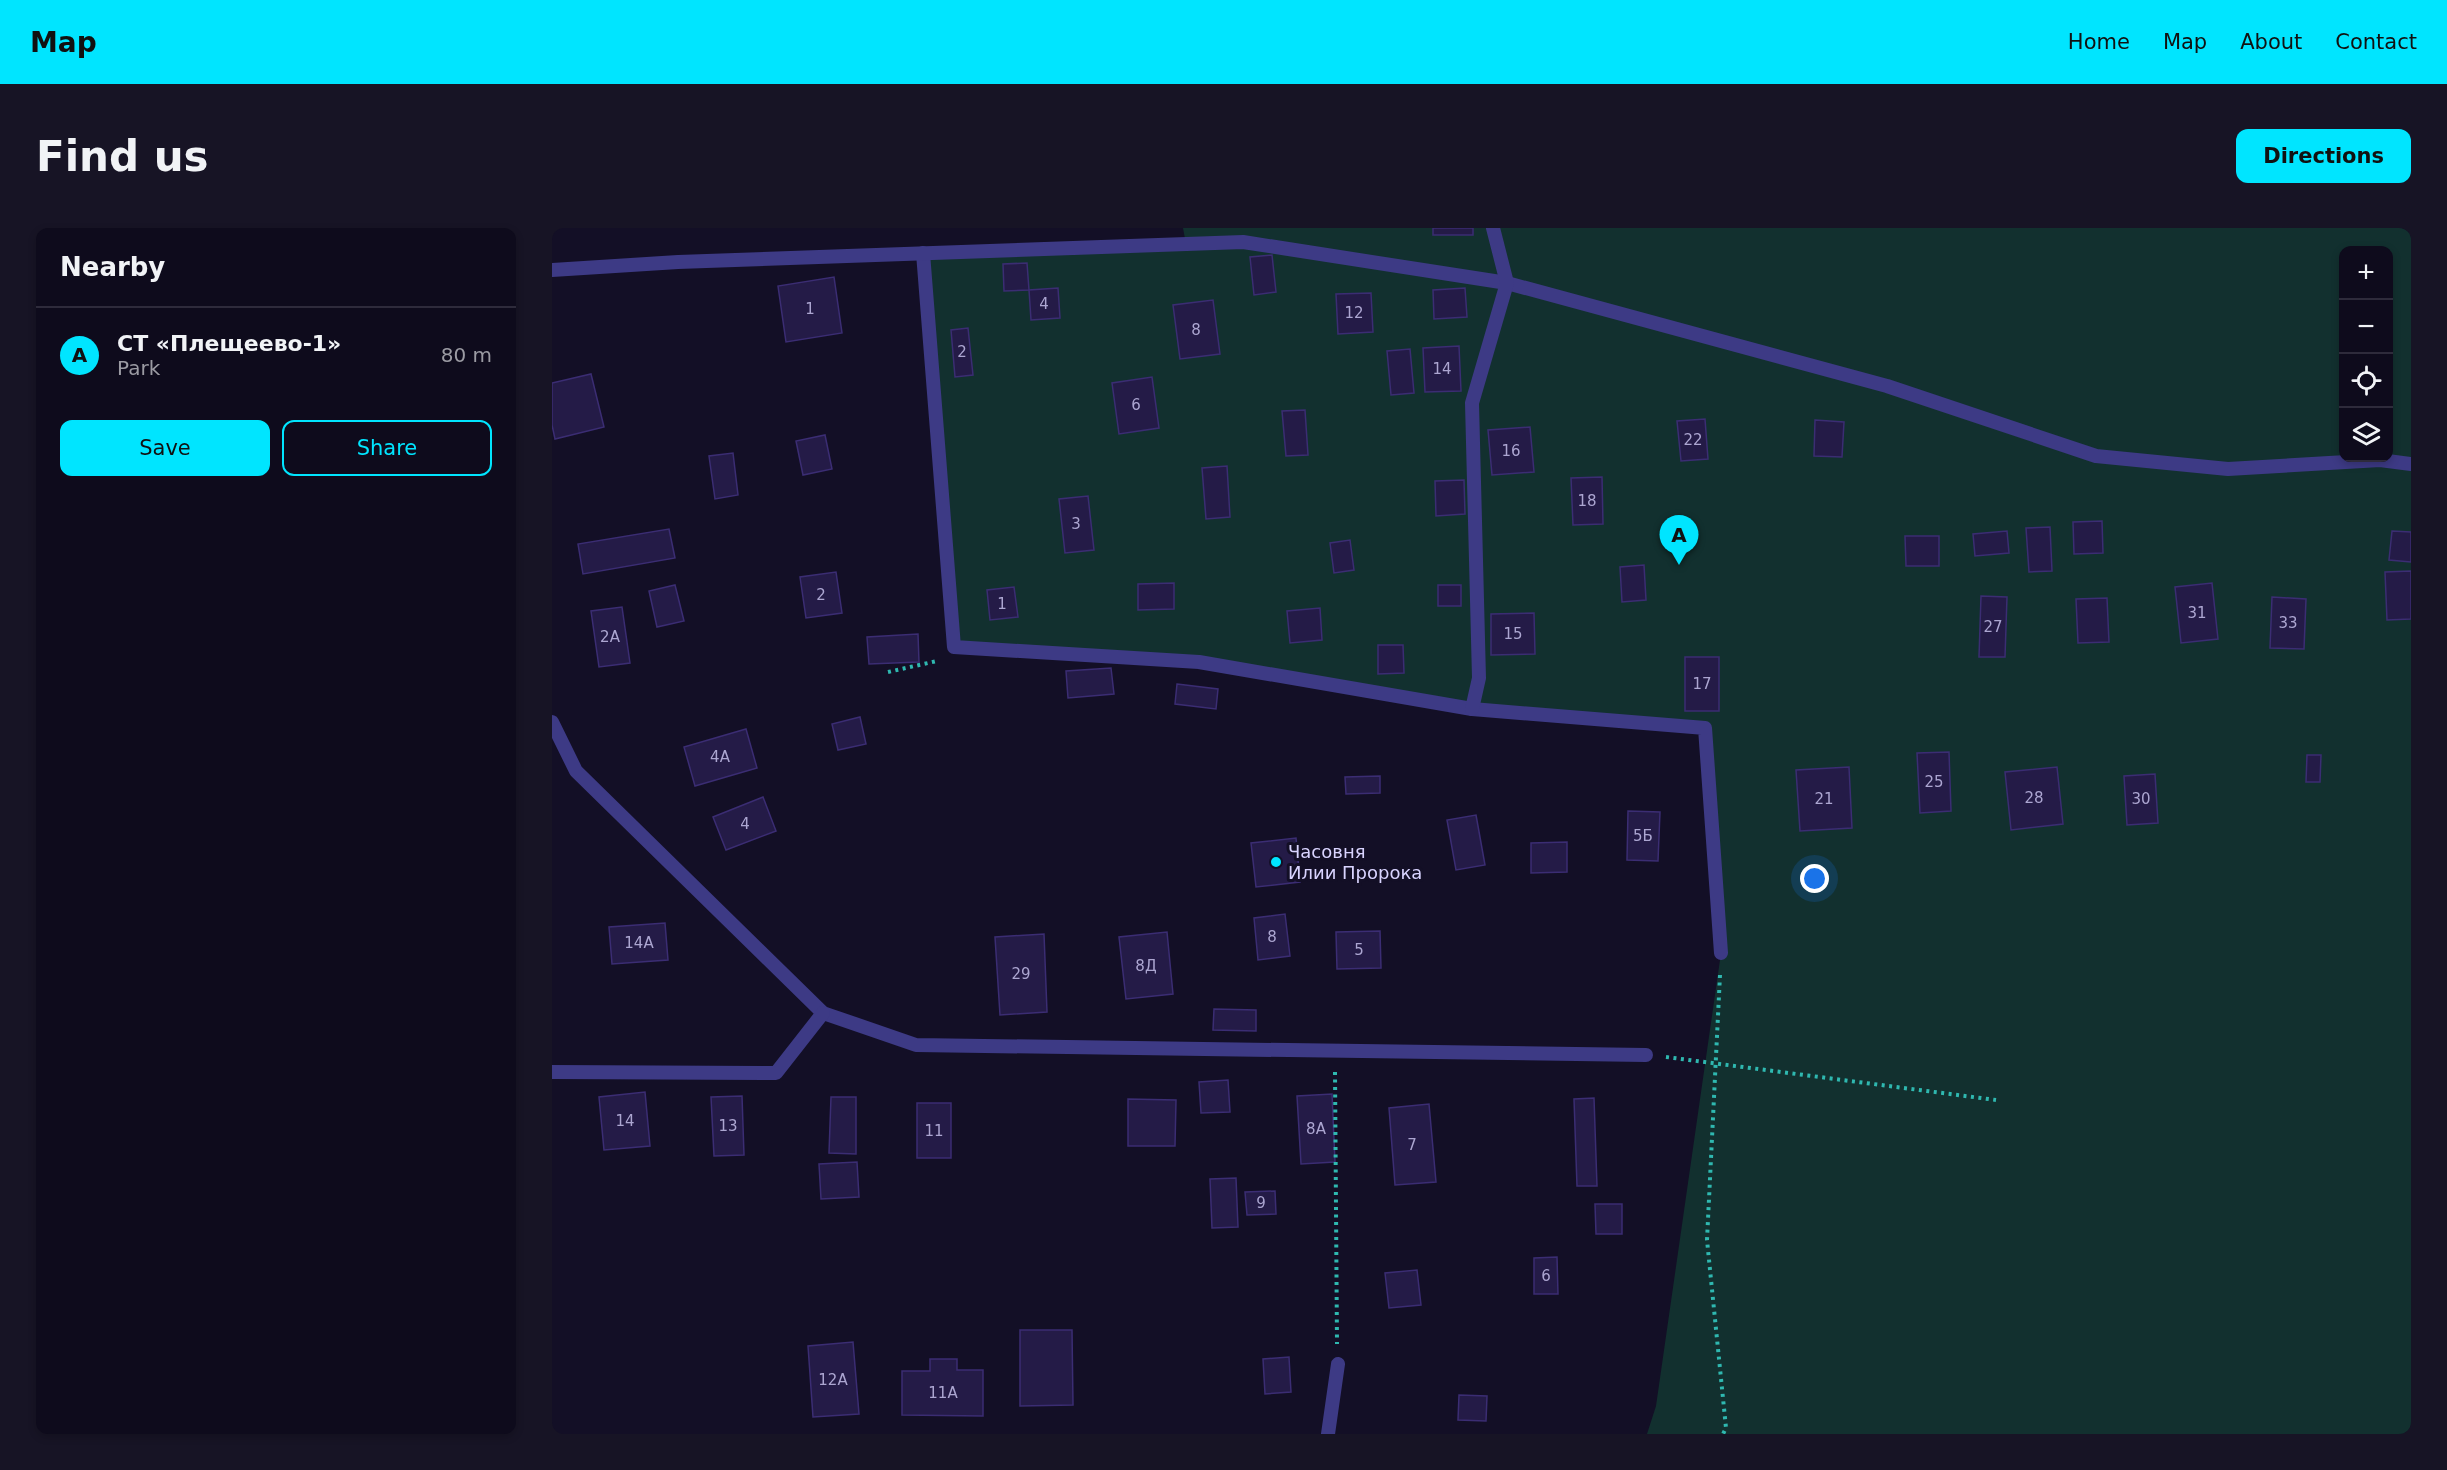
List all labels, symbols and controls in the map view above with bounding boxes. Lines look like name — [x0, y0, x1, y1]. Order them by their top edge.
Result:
text: Map — [30, 26, 97, 59]
text: Home — [2068, 30, 2130, 54]
text: Map — [2163, 30, 2207, 54]
text: About — [2240, 30, 2302, 54]
text: Contact — [2335, 30, 2417, 54]
button: Directions — [2236, 129, 2411, 183]
text: Find us — [36, 132, 209, 181]
map controls — [2339, 246, 2393, 462]
button: + — [2339, 246, 2393, 300]
text: Nearby — [60, 252, 165, 282]
house number: 4 — [1039, 295, 1049, 313]
house number: 1 — [805, 300, 815, 318]
button: − — [2339, 300, 2393, 354]
house number: 12 — [1344, 304, 1364, 322]
house number: 8 — [1191, 321, 1201, 339]
text: СТ «Плещеево-1» — [117, 331, 341, 356]
text: A — [72, 343, 87, 367]
text: 80 m — [441, 343, 492, 367]
house number: 2 — [957, 343, 967, 361]
button: locate — [2339, 354, 2393, 408]
text: Park — [117, 356, 160, 380]
house number: 14 — [1432, 360, 1452, 378]
house number: 6 — [1131, 396, 1141, 414]
button: layers — [2339, 408, 2393, 462]
button: Save — [60, 420, 270, 476]
button: Share — [282, 420, 492, 476]
house number: 22 — [1683, 431, 1703, 449]
house number: 16 — [1501, 442, 1521, 460]
house number: 18 — [1577, 492, 1597, 510]
house number: 3 — [1071, 515, 1081, 533]
pin: A — [1660, 516, 1698, 565]
house number: 2 — [816, 586, 826, 604]
house number: 1 — [997, 595, 1007, 613]
house number: 31 — [2187, 604, 2207, 622]
house number: 33 — [2278, 614, 2298, 632]
house number: 27 — [1983, 618, 2003, 636]
house number: 15 — [1503, 625, 1523, 643]
house number: 2А — [600, 628, 621, 646]
house number: 17 — [1692, 675, 1712, 693]
house number: 4А — [710, 748, 731, 766]
house number: 25 — [1924, 773, 1944, 791]
house number: 28 — [2024, 789, 2044, 807]
house number: 21 — [1814, 790, 1834, 808]
house number: 30 — [2131, 790, 2151, 808]
house number: 4 — [740, 815, 750, 833]
house number: 5Б — [1633, 827, 1653, 845]
place label: Часовня Илии Пророка — [1288, 841, 1422, 883]
marker: Часовня Илии Пророка — [1269, 855, 1283, 869]
your location — [1800, 864, 1829, 893]
house number: 8 — [1267, 928, 1277, 946]
house number: 14А — [624, 934, 654, 952]
house number: 5 — [1354, 941, 1364, 959]
house number: 8Д — [1135, 957, 1157, 975]
house number: 29 — [1011, 965, 1031, 983]
house number: 14 — [615, 1112, 635, 1130]
house number: 13 — [718, 1117, 738, 1135]
house number: 8А — [1306, 1120, 1327, 1138]
house number: 11 — [924, 1122, 944, 1140]
house number: 7 — [1407, 1136, 1417, 1154]
house number: 9 — [1256, 1194, 1266, 1212]
house number: 6 — [1541, 1267, 1551, 1285]
house number: 12А — [818, 1371, 848, 1389]
house number: 11А — [928, 1384, 958, 1402]

